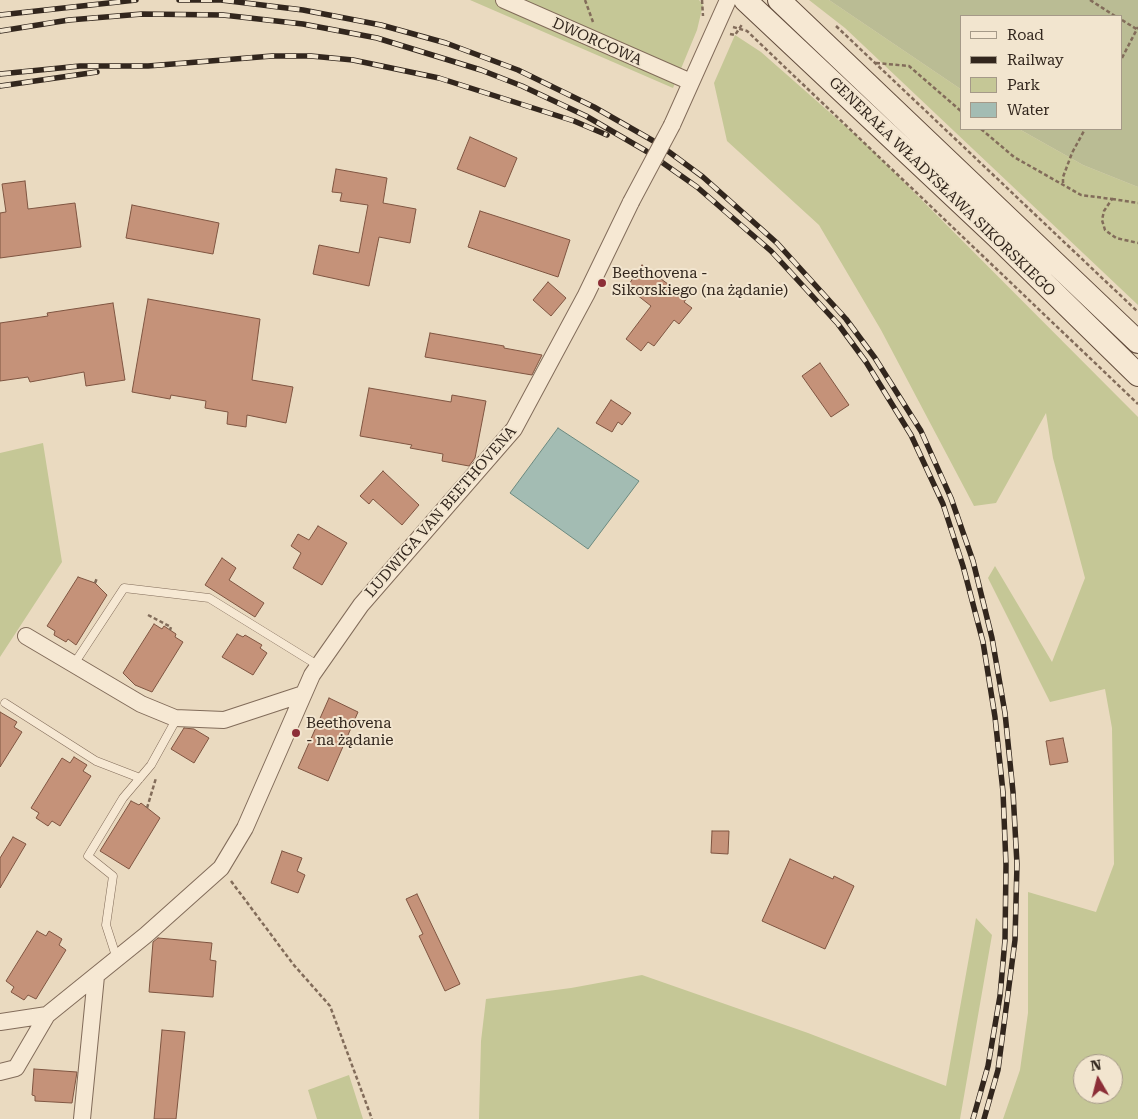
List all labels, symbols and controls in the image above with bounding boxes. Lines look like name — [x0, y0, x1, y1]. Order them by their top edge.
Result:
street label: DWORCOWA — [549, 14, 645, 70]
legend — [960, 15, 1123, 130]
text: Road — [1007, 26, 1044, 44]
text: Railway — [1007, 51, 1064, 69]
street label: GENERAŁA WŁADYSŁAWA SIKORSKIEGO — [825, 74, 1059, 300]
text: Park — [1007, 76, 1040, 94]
text: Water — [1007, 101, 1049, 119]
place label: Beethovena - Sikorskiego (na żądanie) — [612, 265, 788, 300]
marker: Beethovena - Sikorskiego (na żądanie) — [596, 277, 608, 289]
street label: LUDWIGA VAN BEETHOVENA — [362, 423, 520, 601]
place label: Beethovena - na żądanie — [306, 715, 393, 750]
marker: Beethovena - na żądanie — [290, 727, 302, 739]
north arrow — [1073, 1054, 1123, 1104]
text: N — [1090, 1056, 1103, 1074]

